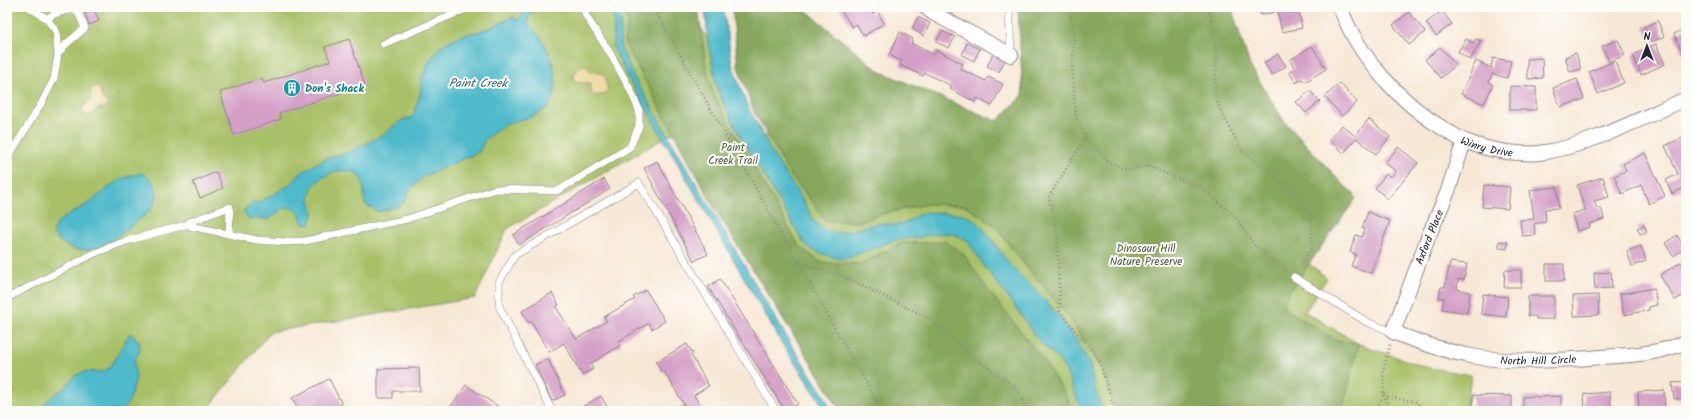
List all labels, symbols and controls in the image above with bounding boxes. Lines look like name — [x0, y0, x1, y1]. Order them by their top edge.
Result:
north arrow — [1627, 26, 1667, 66]
text: N — [1644, 28, 1651, 46]
water label: Paint Creek — [449, 74, 510, 93]
building icon: Don's Shack — [282, 78, 302, 98]
place label: Don's Shack — [305, 80, 364, 98]
street label: Winry Drive — [1457, 132, 1514, 163]
park label: Paint Creek Trail — [708, 139, 758, 170]
street label: Axford Place — [1411, 207, 1449, 268]
park label: Dinosaur Hill Nature Preserve — [1110, 240, 1182, 271]
street label: North Hill Circle — [1500, 351, 1577, 371]

